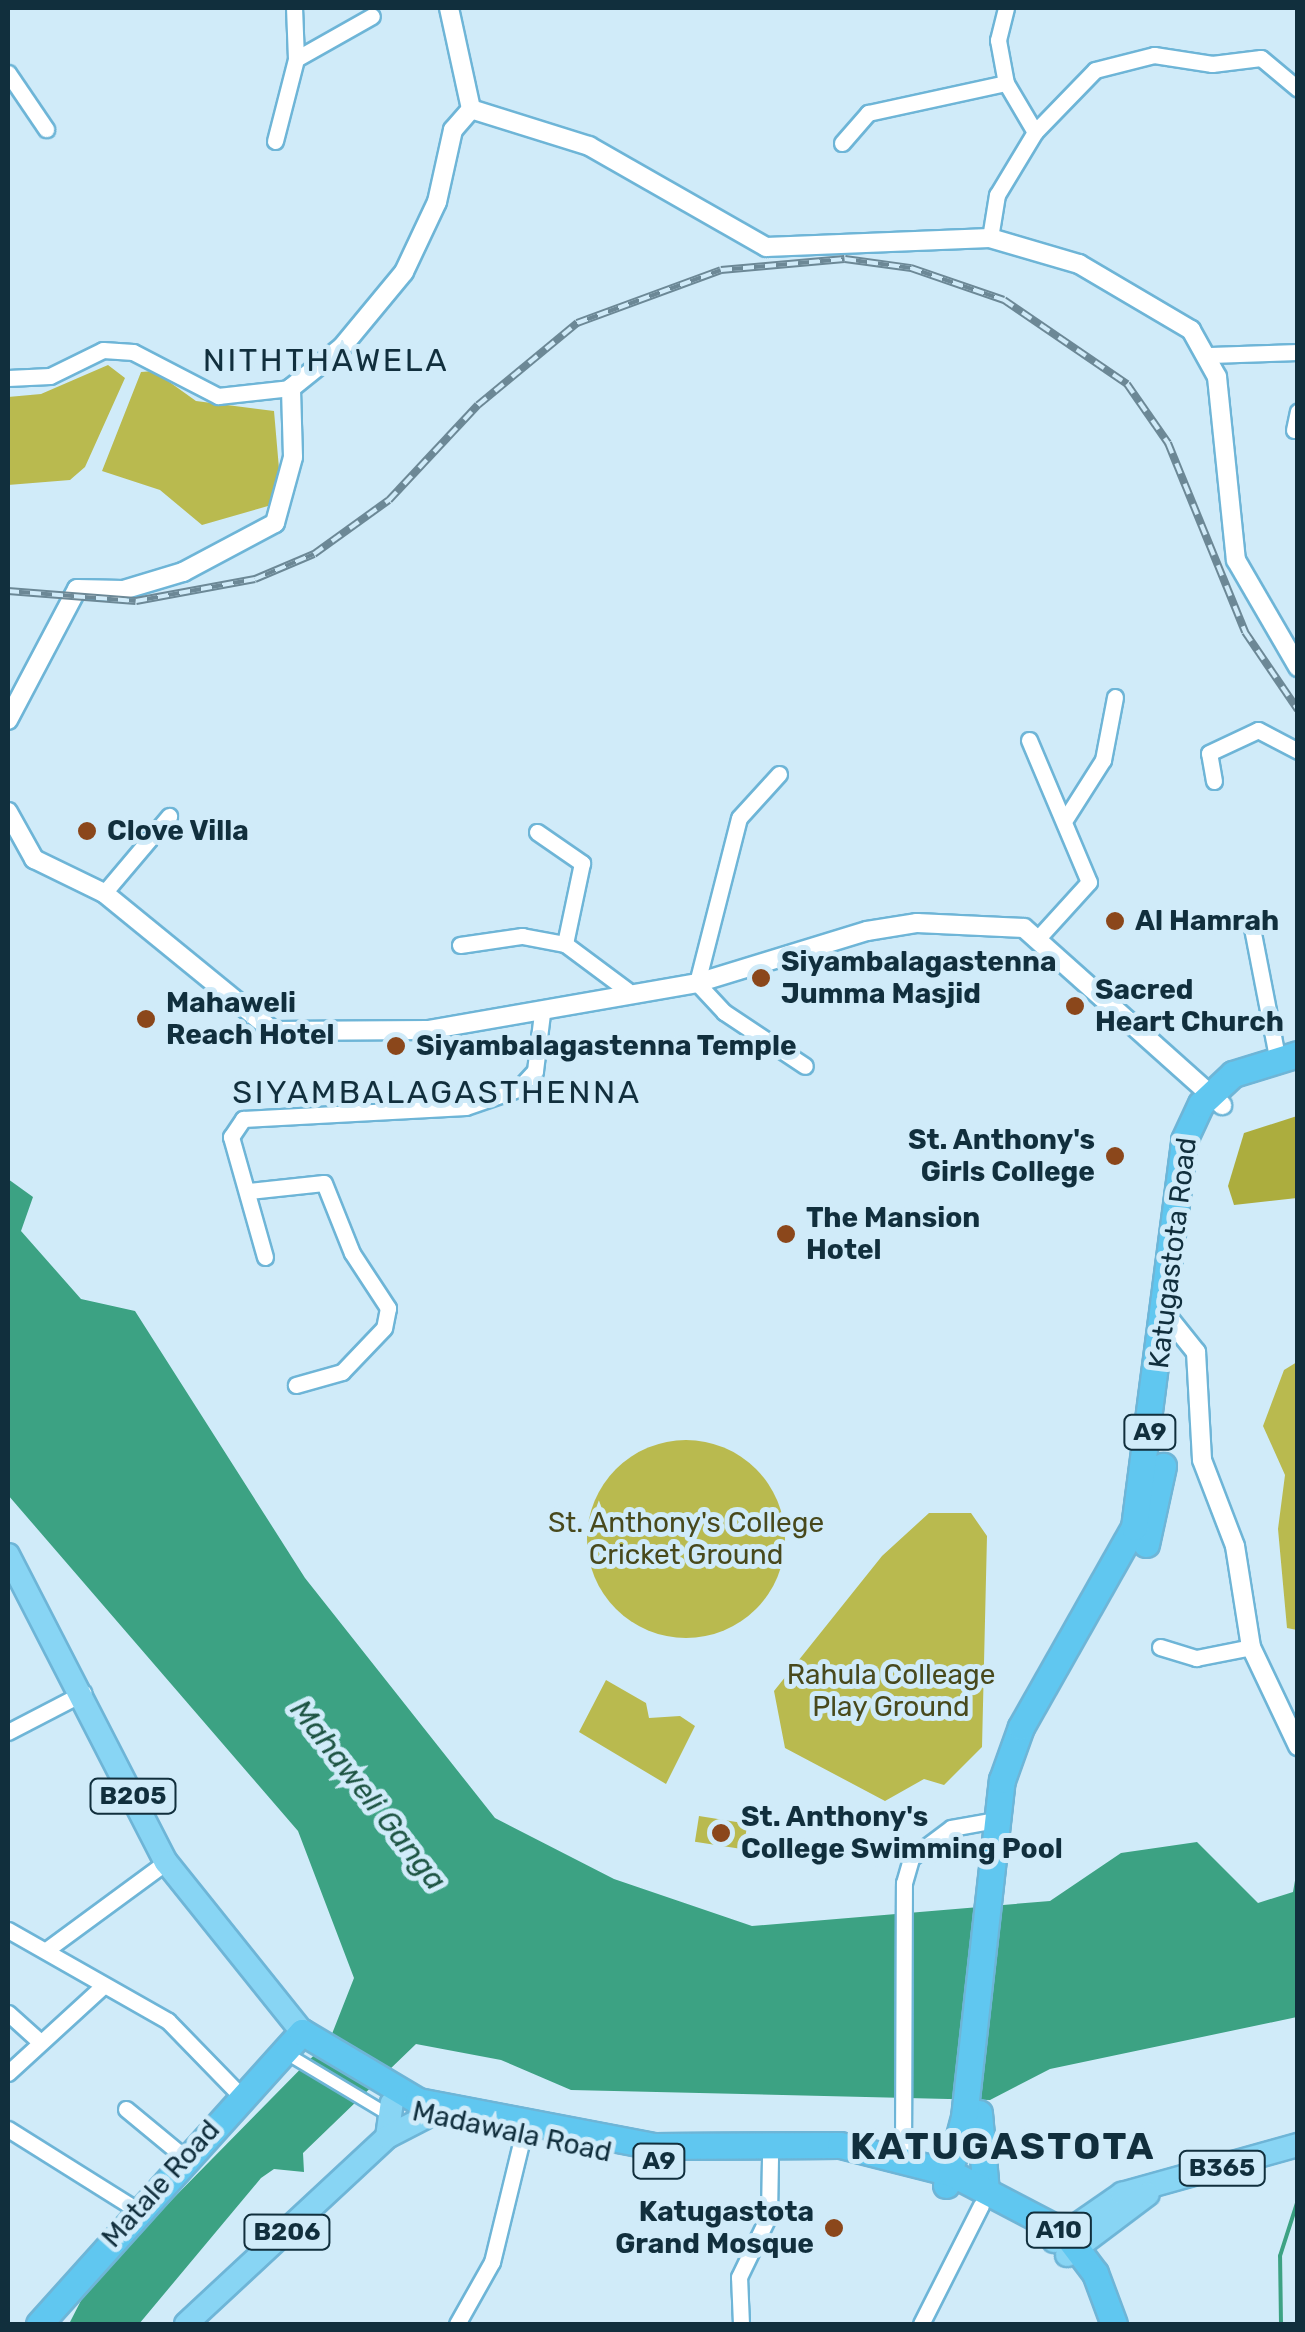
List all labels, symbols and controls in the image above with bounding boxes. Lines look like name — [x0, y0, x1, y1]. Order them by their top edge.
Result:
district label: NITHTHAWELA — [203, 341, 449, 379]
place label: Clove Villa — [107, 814, 250, 848]
marker: Clove Villa — [76, 820, 98, 842]
place label: Al Hamrah — [1135, 904, 1279, 938]
marker: Al Hamrah — [1104, 910, 1126, 932]
place label: Siyambalagastenna Jumma Masjid — [781, 945, 1056, 1011]
marker: Siyambalagastenna Jumma Masjid — [750, 967, 772, 989]
place label: Sacred Heart Church — [1095, 973, 1284, 1039]
place label: Mahaweli Reach Hotel — [166, 986, 335, 1052]
marker: Sacred Heart Church — [1064, 995, 1086, 1017]
marker: Mahaweli Reach Hotel — [135, 1008, 157, 1030]
place label: Siyambalagastenna Temple — [416, 1029, 797, 1063]
marker: Siyambalagastenna Temple — [385, 1035, 407, 1057]
district label: SIYAMBALAGASTHENNA — [232, 1073, 642, 1111]
place label: St. Anthony's Girls College — [907, 1123, 1095, 1189]
street label: Katugastota Road — [1142, 1135, 1204, 1371]
marker: St. Anthony's Girls College — [1104, 1145, 1126, 1167]
place label: The Mansion Hotel — [806, 1201, 980, 1267]
marker: The Mansion Hotel — [775, 1223, 797, 1245]
road number: A9 — [1122, 1412, 1178, 1452]
park label: St. Anthony's College Cricket Ground — [548, 1506, 824, 1572]
park label: Rahula Colleage Play Ground — [787, 1658, 995, 1724]
water label: Mahaweli Ganga — [283, 1693, 453, 1897]
road number: B205 — [88, 1776, 178, 1816]
place label: St. Anthony's College Swimming Pool — [741, 1800, 1063, 1866]
marker: St. Anthony's College Swimming Pool — [710, 1822, 732, 1844]
street label: Madawala Road — [409, 2094, 615, 2170]
street label: Matale Road — [95, 2113, 227, 2255]
district label: KATUGASTOTA — [850, 2124, 1156, 2170]
road number: A9 — [632, 2141, 686, 2181]
road number: B365 — [1177, 2148, 1267, 2188]
place label: Katugastota Grand Mosque — [615, 2195, 814, 2261]
road number: A10 — [1024, 2210, 1094, 2250]
road number: B206 — [242, 2212, 332, 2252]
marker: Katugastota Grand Mosque — [823, 2217, 845, 2239]

